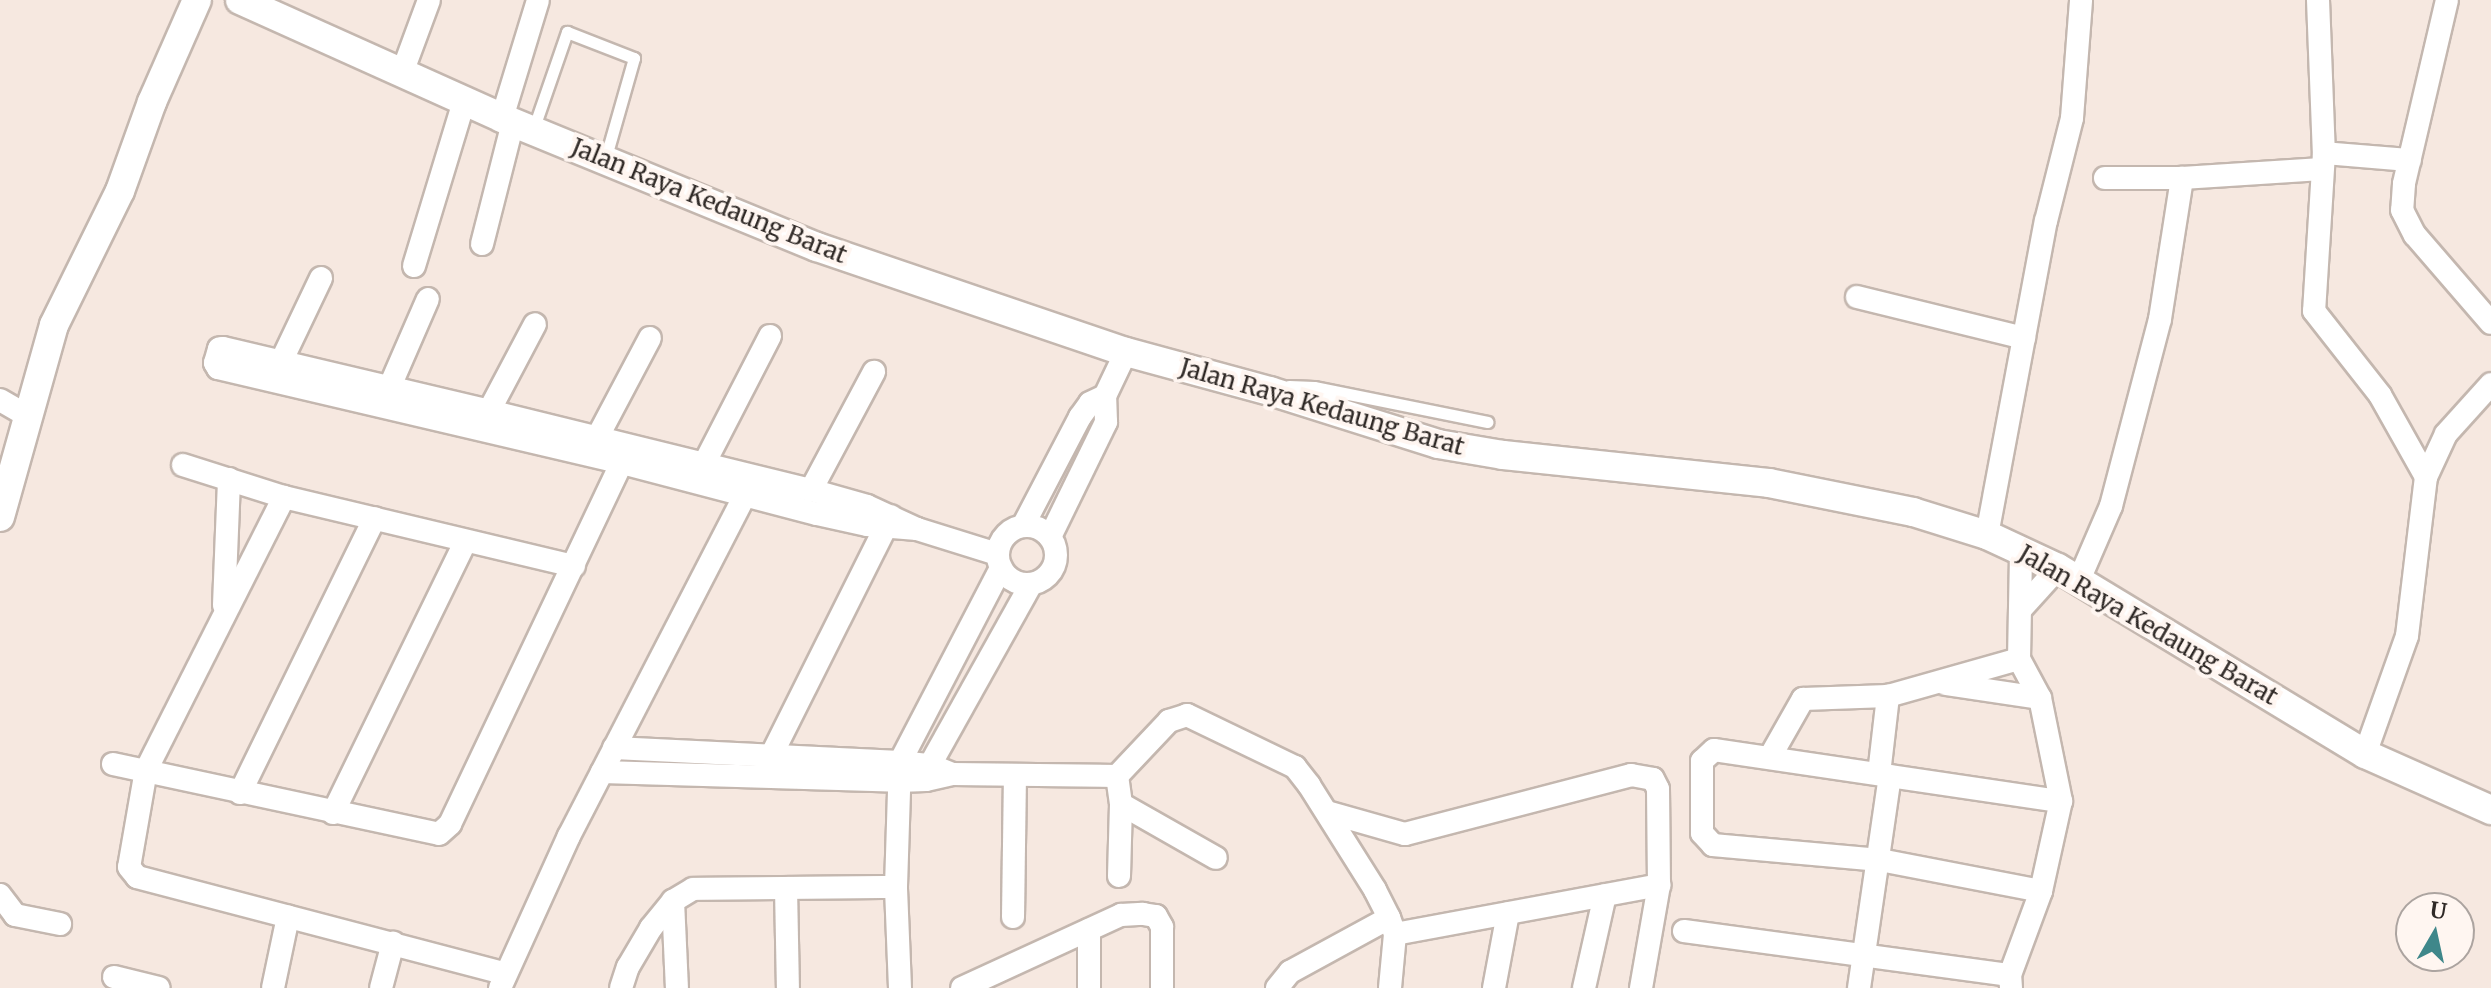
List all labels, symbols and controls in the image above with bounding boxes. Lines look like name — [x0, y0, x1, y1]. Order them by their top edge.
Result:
street label: Jalan Raya Kedaung Barat — [567, 132, 851, 270]
street label: Jalan Raya Kedaung Barat — [1176, 353, 1468, 461]
street label: Jalan Raya Kedaung Barat — [2013, 539, 2283, 711]
north arrow — [2395, 892, 2475, 972]
text: U — [2428, 895, 2449, 925]

